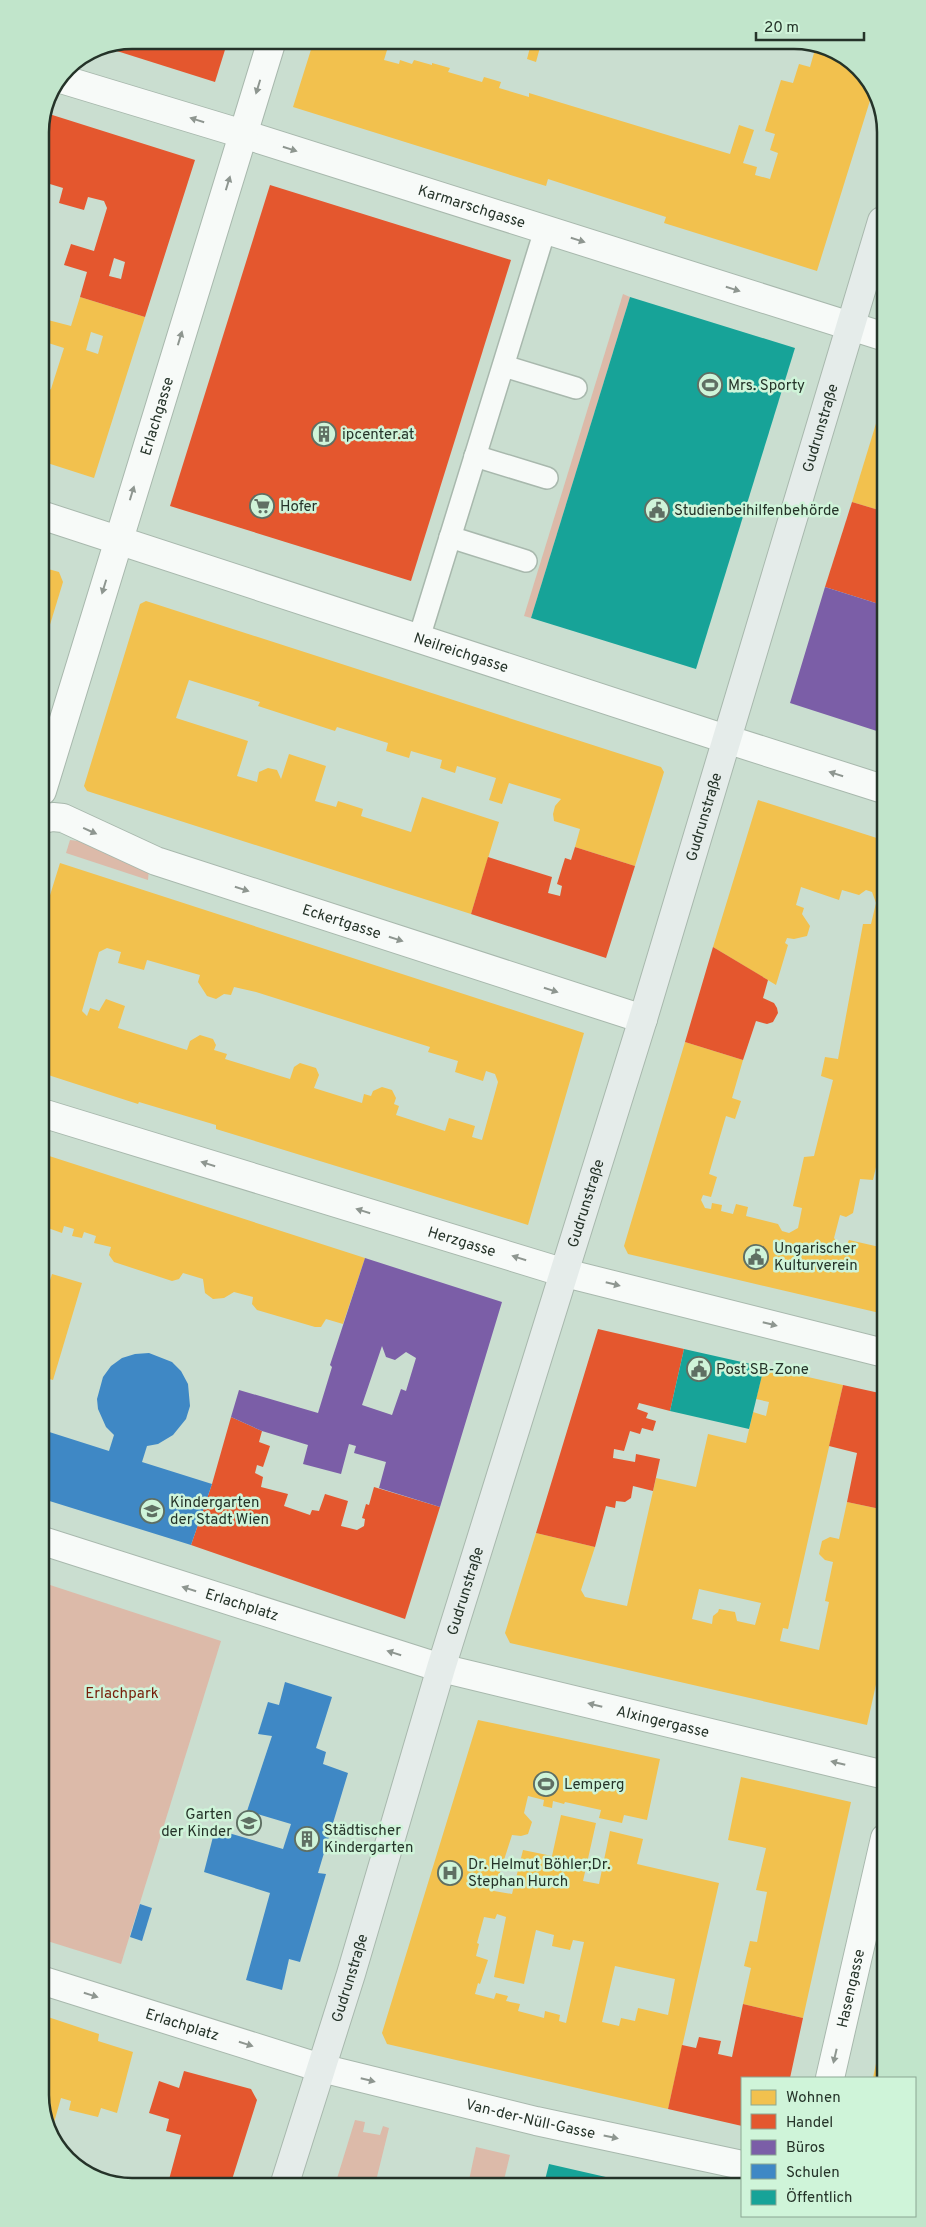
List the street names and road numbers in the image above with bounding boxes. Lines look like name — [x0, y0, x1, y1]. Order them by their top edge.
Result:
street label: Karmarschgasse — [415, 182, 527, 234]
street label: Erlachgasse — [137, 375, 179, 458]
street label: Gudrunstraße — [799, 382, 844, 475]
street label: Neilreichgasse — [411, 629, 510, 678]
street label: Gudrunstraße — [683, 771, 727, 864]
street label: Eckertgasse — [299, 901, 383, 944]
street label: Gudrunstraße — [564, 1157, 610, 1250]
street label: Herzgasse — [425, 1223, 498, 1262]
street label: Gudrunstraße — [444, 1545, 489, 1638]
street label: Erlachplatz — [203, 1585, 281, 1627]
street label: Alxingergasse — [614, 1703, 711, 1743]
street label: Gudrunstraße — [328, 1932, 373, 2025]
street label: Hasengasse — [834, 1947, 870, 2030]
street label: Erlachplatz — [143, 2005, 221, 2046]
street label: Van-der-Nüll-Gasse — [463, 2096, 597, 2144]

